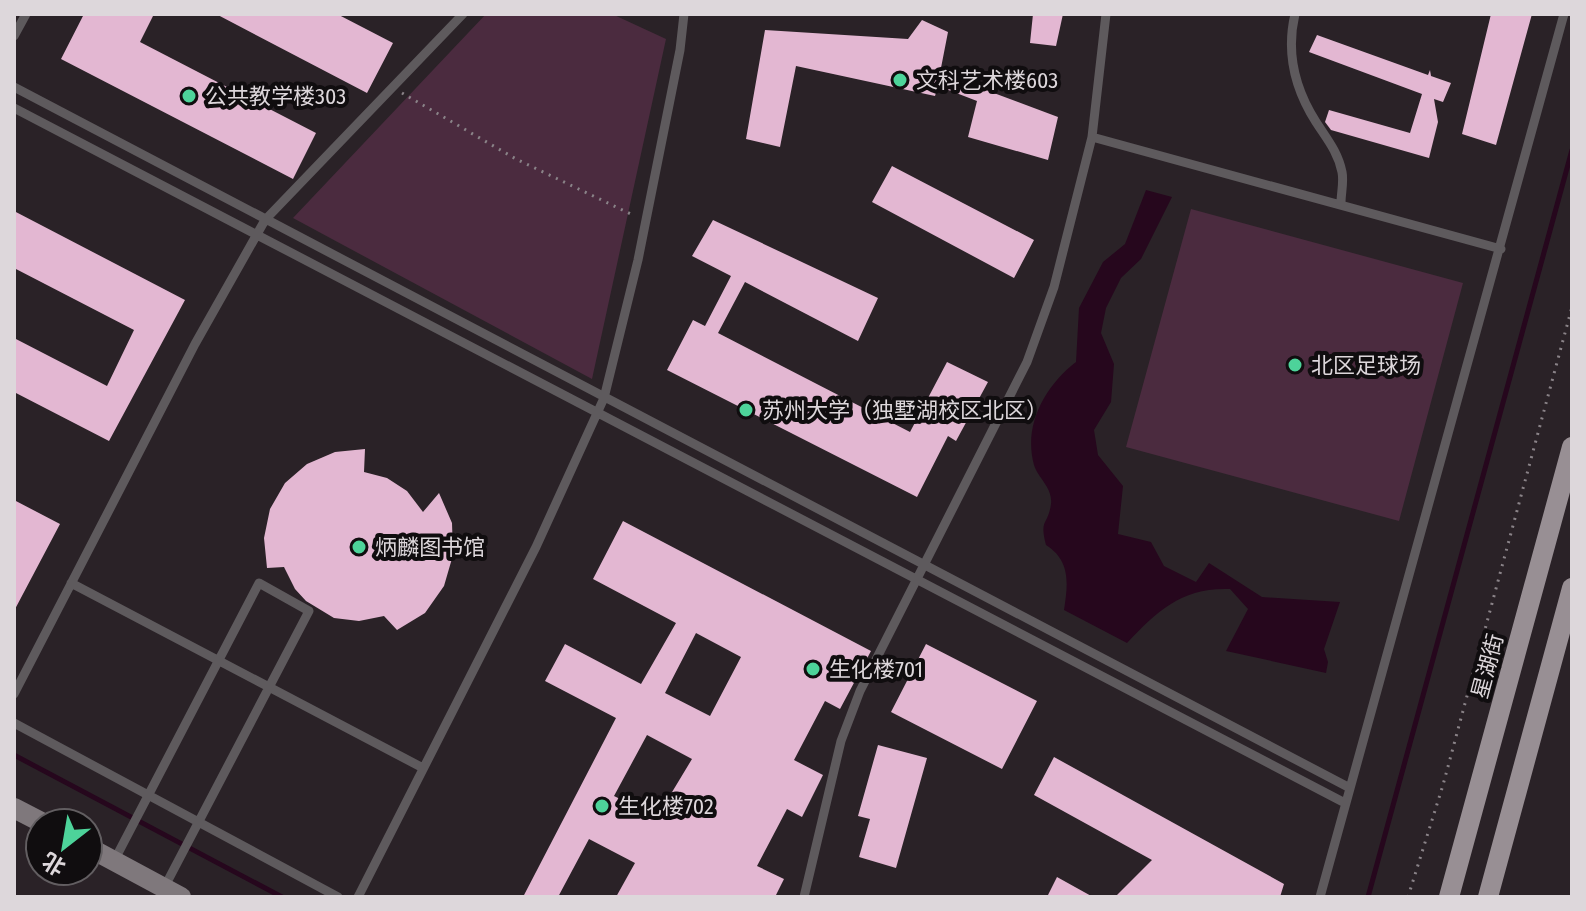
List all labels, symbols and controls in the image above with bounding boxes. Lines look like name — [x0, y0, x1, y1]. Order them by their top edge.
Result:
place label: 文科艺术楼603 — [916, 67, 1058, 94]
marker: 文科艺术楼603 — [891, 71, 909, 89]
place label: 公共教学楼303 — [205, 83, 346, 110]
marker: 公共教学楼303 — [180, 87, 198, 105]
place label: 北区足球场 — [1311, 352, 1421, 379]
marker: 北区足球场 — [1286, 356, 1304, 374]
place label: 苏州大学（独墅湖校区北区） — [762, 397, 1048, 424]
marker: 苏州大学（独墅湖校区北区） — [737, 401, 755, 419]
place label: 炳麟图书馆 — [375, 534, 485, 561]
marker: 炳麟图书馆 — [350, 538, 368, 556]
street label: 星湖街 — [1466, 631, 1509, 702]
place label: 生化楼701 — [829, 656, 923, 683]
marker: 生化楼701 — [804, 660, 822, 678]
place label: 生化楼702 — [618, 793, 714, 820]
marker: 生化楼702 — [593, 797, 611, 815]
north arrow — [24, 807, 104, 887]
text: 北 — [38, 846, 70, 881]

